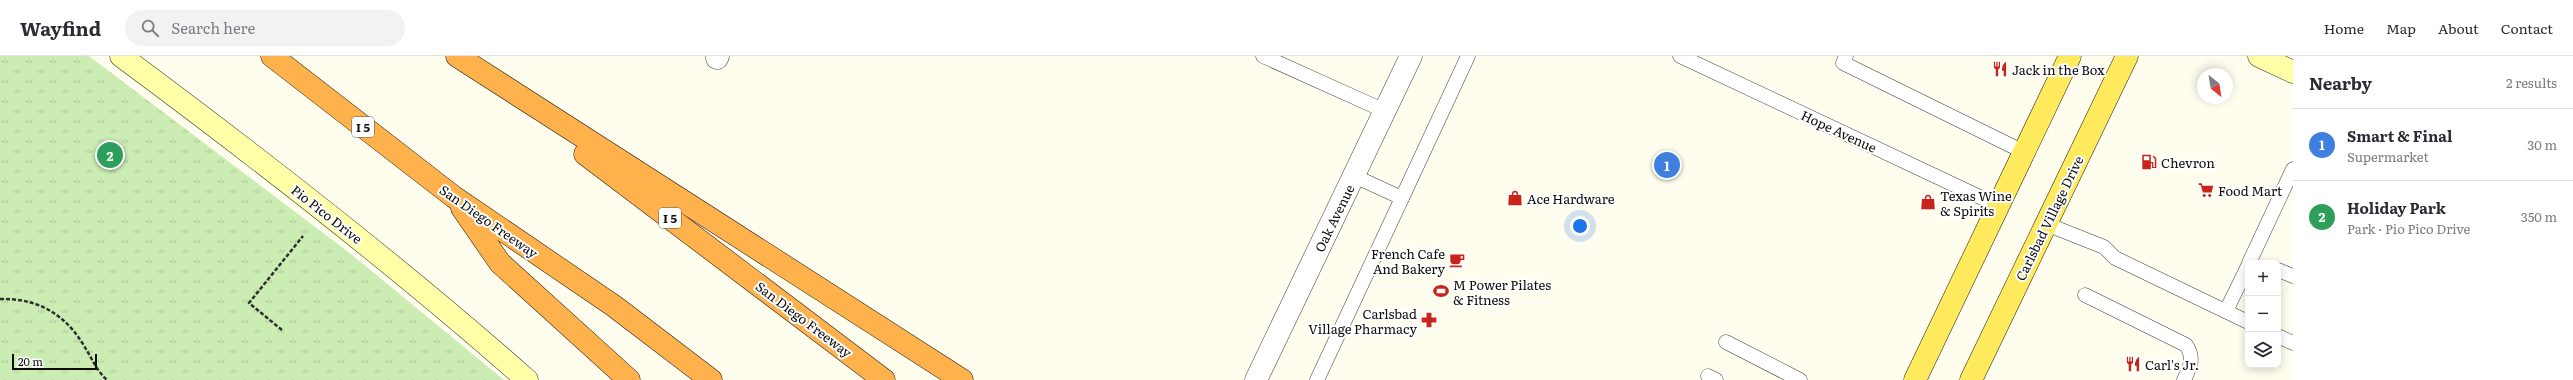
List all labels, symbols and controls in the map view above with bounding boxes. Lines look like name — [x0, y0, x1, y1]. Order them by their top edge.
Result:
search box — [125, 10, 405, 46]
text: Wayfind — [20, 14, 101, 42]
text: Search here — [171, 16, 255, 39]
icon: search — [139, 17, 161, 39]
text: Home — [2324, 18, 2364, 38]
text: Map — [2386, 18, 2416, 38]
text: About — [2438, 18, 2479, 38]
text: Contact — [2501, 18, 2553, 38]
restaurant icon: Jack in the Box — [1991, 60, 2009, 78]
place label: Jack in the Box — [2012, 60, 2105, 79]
north arrow — [2197, 68, 2233, 104]
text: Nearby — [2309, 70, 2372, 95]
text: 2 results — [2506, 73, 2557, 92]
street label: Hope Avenue — [1798, 105, 1880, 157]
road number: I 5 — [352, 117, 374, 137]
text: Smart & Final — [2347, 124, 2452, 147]
text: 1 — [2319, 135, 2325, 154]
text: 30 m — [2527, 135, 2557, 154]
pin: 2 — [97, 140, 123, 170]
text: Supermarket — [2347, 147, 2429, 166]
pin: 1 — [1654, 150, 1680, 180]
street label: Carlsbad Village Drive — [2010, 152, 2088, 284]
fuel station icon: Chevron — [2140, 153, 2158, 171]
place label: Chevron — [2161, 153, 2215, 172]
street label: Pio Pico Drive — [288, 180, 367, 248]
street label: San Diego Freeway — [436, 180, 542, 262]
street label: Oak Avenue — [1309, 181, 1359, 255]
supermarket icon: Food Mart — [2197, 181, 2215, 199]
place label: Food Mart — [2218, 181, 2283, 200]
place label: Texas Wine & Spirits — [1940, 186, 2012, 220]
shop icon: Ace Hardware — [1506, 189, 1524, 207]
place label: Ace Hardware — [1527, 189, 1615, 208]
shop icon: Texas Wine & Spirits — [1919, 193, 1937, 211]
text: Holiday Park — [2347, 196, 2446, 219]
text: 2 — [2319, 207, 2325, 226]
text: 350 m — [2521, 207, 2557, 226]
road number: I 5 — [659, 208, 681, 228]
your location — [1570, 216, 1590, 236]
text: Park · Pio Pico Drive — [2347, 219, 2470, 238]
place label: French Cafe And Bakery — [1371, 244, 1446, 278]
cafe icon: French Cafe And Bakery — [1448, 251, 1466, 269]
map controls — [2245, 260, 2281, 368]
button: + — [2245, 260, 2281, 296]
place label: M Power Pilates & Fitness — [1453, 275, 1551, 309]
street label: San Diego Freeway — [752, 277, 856, 362]
sports icon: M Power Pilates & Fitness — [1432, 282, 1450, 300]
button: − — [2245, 296, 2281, 332]
place label: Carlsbad Village Pharmacy — [1308, 304, 1418, 338]
pharmacy icon: Carlsbad Village Pharmacy — [1420, 311, 1438, 329]
button: layers — [2245, 332, 2281, 368]
scale bar — [12, 352, 97, 371]
text: 20 m — [18, 353, 43, 369]
restaurant icon: Carl's Jr. — [2124, 355, 2142, 373]
place label: Carl's Jr. — [2145, 355, 2199, 374]

